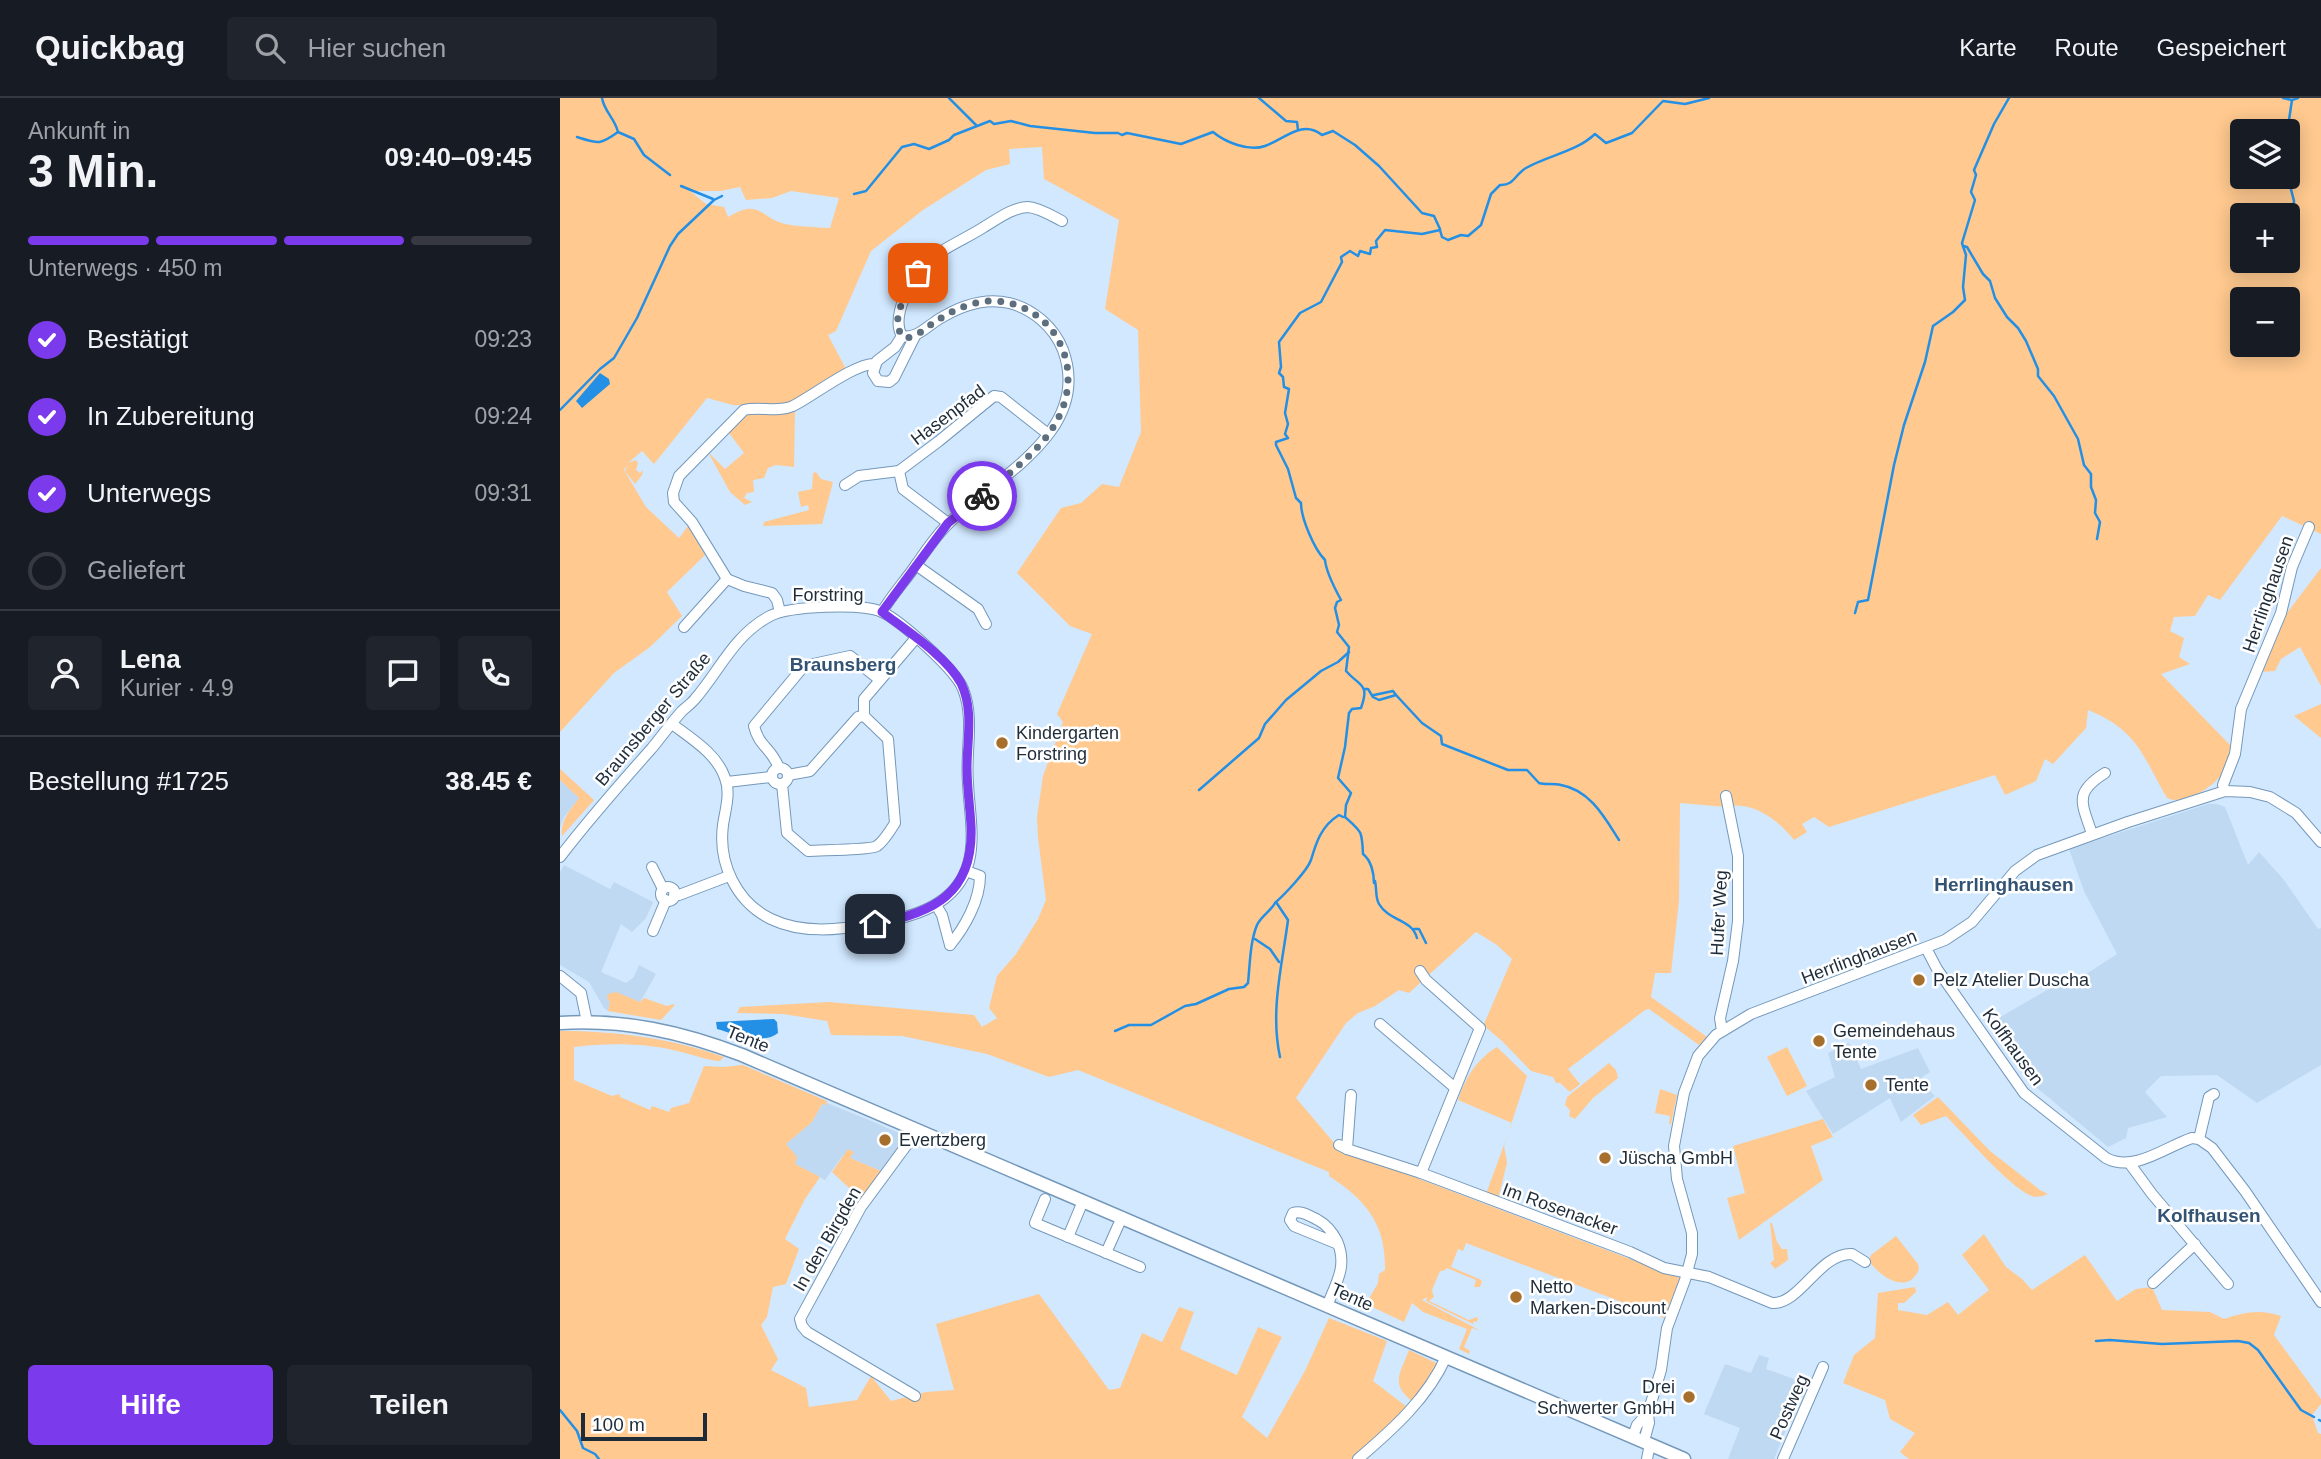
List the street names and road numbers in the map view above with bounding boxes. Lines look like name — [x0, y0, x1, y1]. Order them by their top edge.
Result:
street label: Hasenpfad — [907, 381, 989, 449]
street label: Herrlinghausen — [2239, 533, 2297, 655]
street label: Forstring — [792, 585, 864, 605]
street label: Braunsberger Straße — [591, 648, 715, 790]
street label: Hufer Weg — [1707, 870, 1731, 956]
street label: Herrlinghausen — [1798, 926, 1920, 988]
street label: Kolfhausen — [1978, 1005, 2048, 1089]
street label: Tente — [724, 1021, 772, 1057]
street label: Im Rosenacker — [1500, 1179, 1620, 1239]
street label: In den Birgden — [789, 1183, 865, 1295]
street label: Tente — [1328, 1279, 1376, 1315]
street label: Postweg — [1766, 1371, 1812, 1443]

